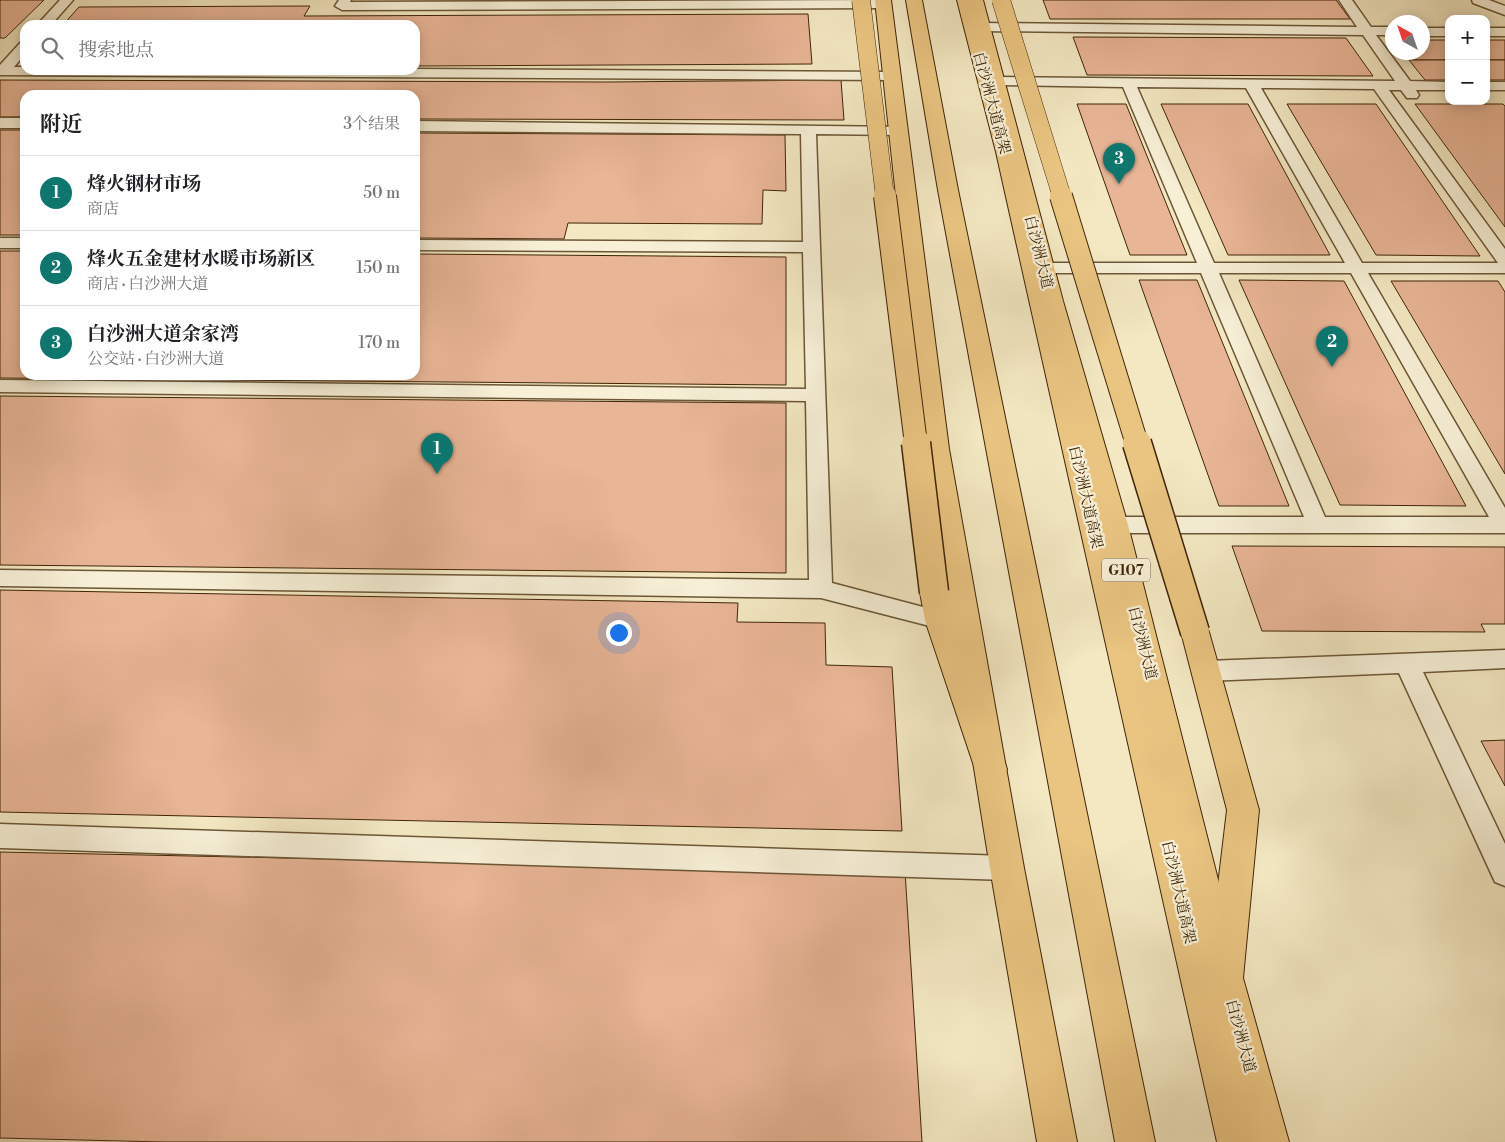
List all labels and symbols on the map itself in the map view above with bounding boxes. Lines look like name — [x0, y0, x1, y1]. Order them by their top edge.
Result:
north arrow — [1385, 15, 1430, 60]
street label: 白沙洲大道高架 — [969, 50, 1014, 156]
pin: 3 — [1103, 143, 1135, 184]
street label: 白沙洲大道 — [1020, 213, 1057, 291]
pin: 2 — [1316, 326, 1348, 367]
pin: 1 — [421, 433, 453, 474]
street label: 白沙洲大道高架 — [1064, 444, 1107, 550]
road number: G107 — [1102, 558, 1150, 582]
street label: 白沙洲大道 — [1124, 604, 1161, 682]
your location — [606, 620, 632, 646]
street label: 白沙洲大道高架 — [1157, 839, 1200, 945]
street label: 白沙洲大道 — [1222, 997, 1259, 1075]

